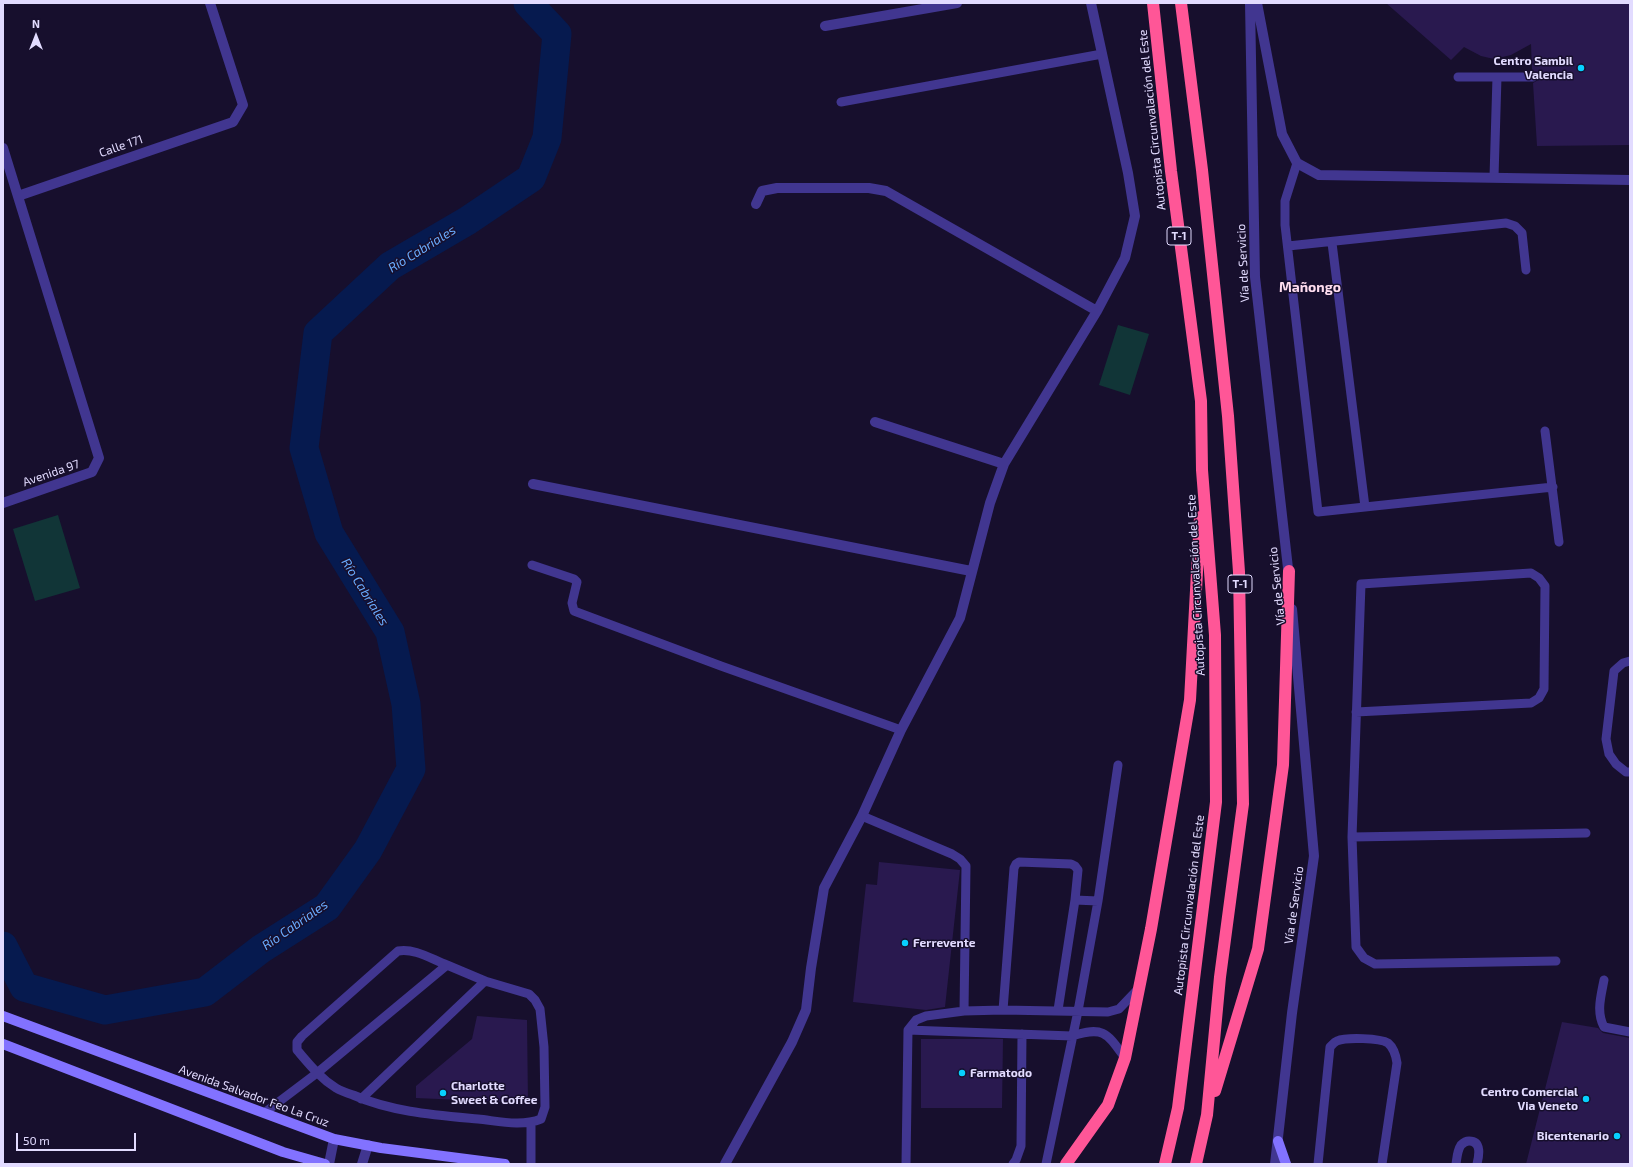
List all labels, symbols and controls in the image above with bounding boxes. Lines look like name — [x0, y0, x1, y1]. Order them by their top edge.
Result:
north arrow — [16, 16, 56, 56]
text: N — [32, 17, 40, 30]
street label: Autopista Circunvalación del Este — [1135, 29, 1169, 211]
place label: Centro Sambil Valencia — [1494, 54, 1573, 82]
marker: Centro Sambil Valencia — [1576, 63, 1586, 73]
street label: Calle 171 — [97, 132, 145, 160]
water label: Río Cabriales — [385, 222, 459, 276]
street label: Vía de Servicio — [1234, 223, 1252, 303]
road number: T-1 — [1167, 227, 1191, 245]
district label: Mañongo — [1279, 279, 1341, 295]
street label: Avenida 97 — [21, 457, 81, 489]
street label: Autopista Circunvalación del Este — [1184, 494, 1208, 676]
street label: Vía de Servicio — [1266, 546, 1288, 626]
water label: Río Cabriales — [338, 555, 392, 629]
road number: T-1 — [1228, 575, 1252, 593]
street label: Autopista Circunvalación del Este — [1171, 814, 1207, 996]
street label: Vía de Servicio — [1281, 865, 1307, 945]
water label: Río Cabriales — [259, 897, 331, 953]
place label: Ferrevente — [913, 936, 975, 950]
marker: Ferrevente — [900, 938, 910, 948]
street label: Avenida Salvador Feo La Cruz — [177, 1062, 331, 1130]
place label: Farmatodo — [970, 1066, 1032, 1080]
marker: Farmatodo — [957, 1068, 967, 1078]
place label: Charlotte Sweet & Coffee — [451, 1079, 538, 1107]
place label: Centro Comercial Via Veneto — [1481, 1085, 1578, 1113]
marker: Charlotte Sweet & Coffee — [438, 1088, 448, 1098]
marker: Centro Comercial Via Veneto — [1581, 1094, 1591, 1104]
scale bar — [18, 1125, 138, 1151]
place label: Bicentenario — [1537, 1129, 1609, 1143]
marker: Bicentenario — [1612, 1131, 1622, 1141]
text: 50 m — [23, 1133, 50, 1147]

